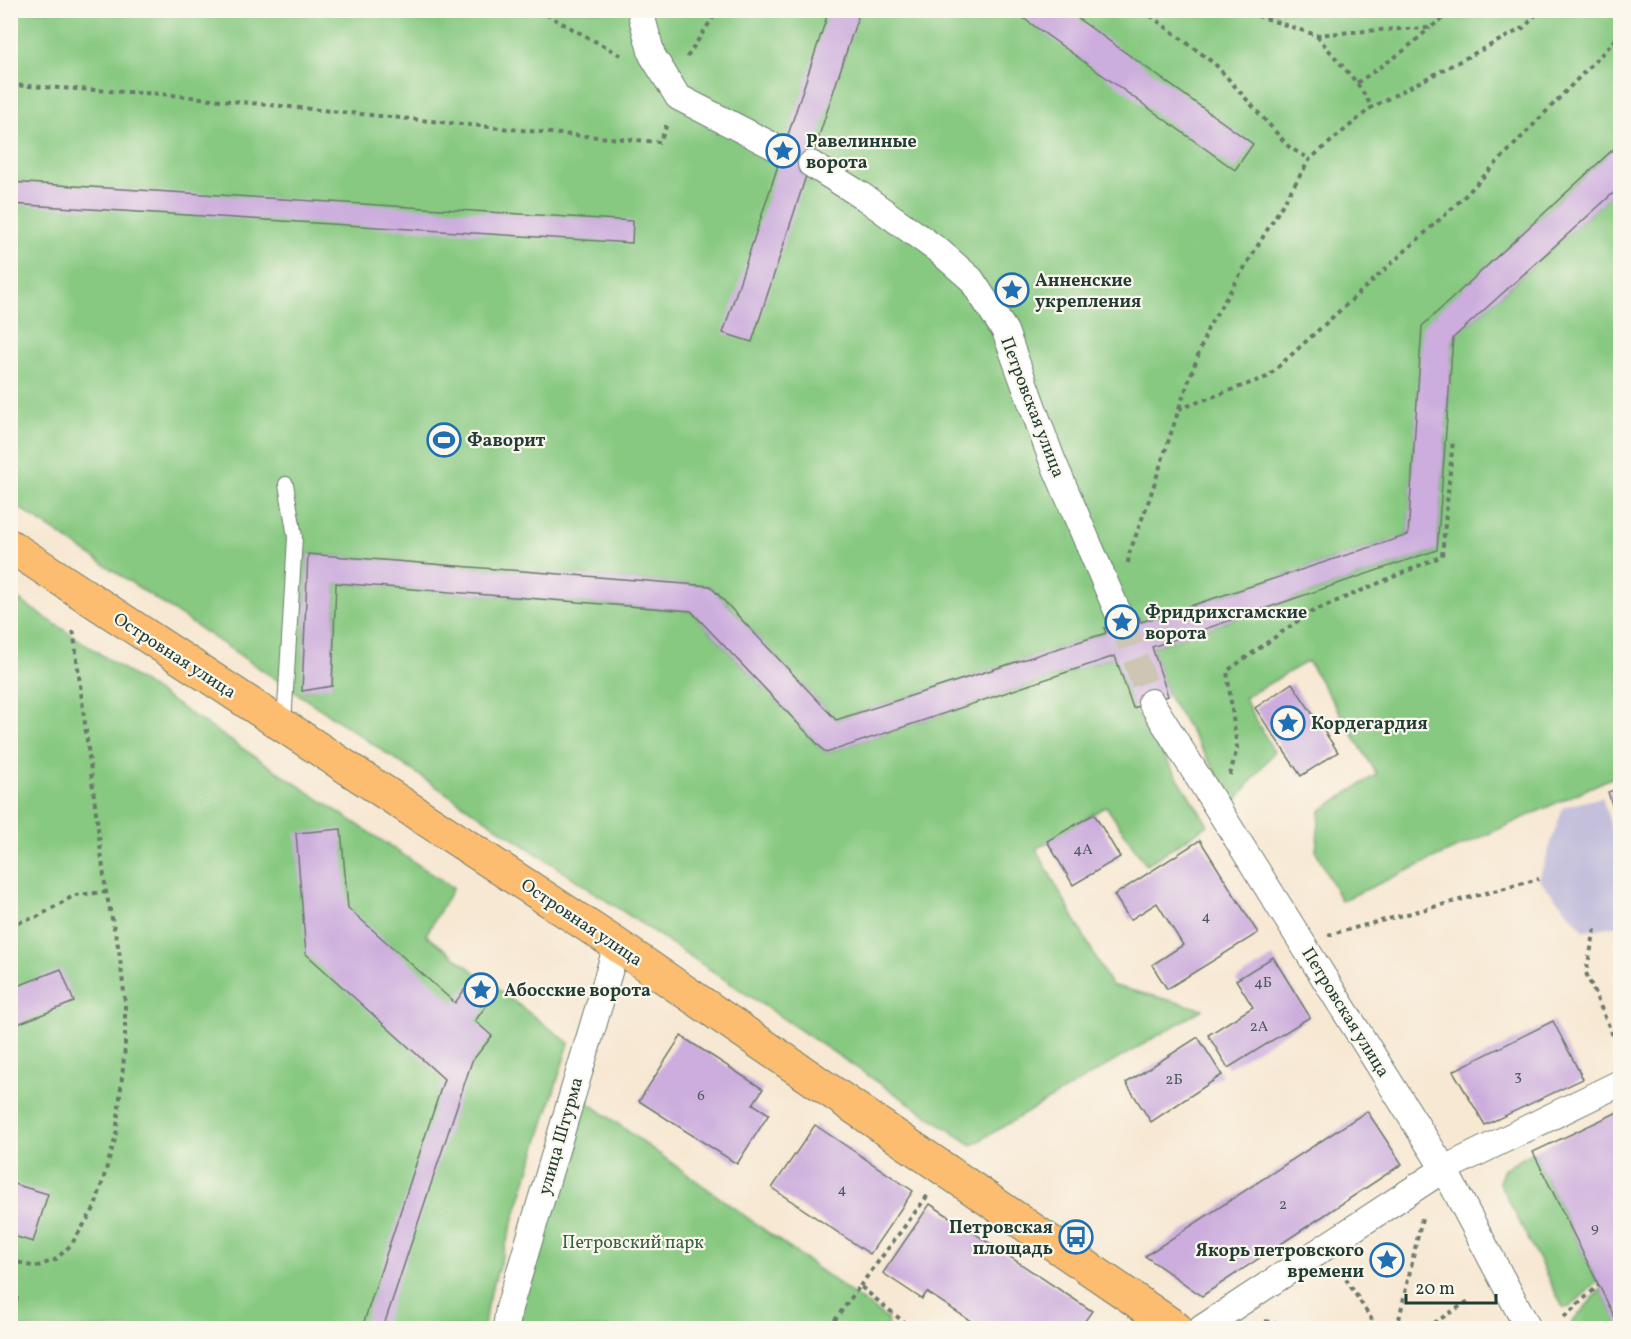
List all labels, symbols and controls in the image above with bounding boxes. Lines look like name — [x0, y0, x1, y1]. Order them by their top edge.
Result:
place label: Равелинные ворота — [806, 130, 917, 176]
place icon: Равелинные ворота — [765, 133, 801, 169]
place label: Анненские укрепления — [1035, 269, 1141, 315]
place icon: Анненские укрепления — [994, 272, 1030, 308]
street label: Петровская улица — [993, 334, 1070, 482]
sports icon: Фаворит — [426, 422, 462, 458]
place label: Фаворит — [467, 429, 546, 454]
place label: Фридрихсгамские ворота — [1145, 601, 1307, 647]
place icon: Фридрихсгамские ворота — [1104, 604, 1140, 640]
street label: Островная улица — [108, 607, 240, 705]
place icon: Кордегардия — [1270, 705, 1306, 741]
place label: Кордегардия — [1311, 712, 1428, 737]
house number: 4А — [1073, 840, 1093, 861]
street label: Островная улица — [515, 873, 647, 973]
house number: 4 — [1202, 907, 1211, 928]
street label: Петровская улица — [1295, 943, 1395, 1083]
place icon: Абосские ворота — [463, 972, 499, 1008]
house number: 4Б — [1254, 973, 1272, 994]
place label: Абосские ворота — [504, 979, 651, 1004]
house number: 2А — [1250, 1017, 1269, 1038]
house number: 3 — [1514, 1066, 1522, 1087]
house number: 2Б — [1165, 1070, 1183, 1091]
street label: улица Штурма — [533, 1075, 590, 1198]
house number: 6 — [697, 1086, 705, 1107]
house number: 4 — [838, 1180, 847, 1201]
house number: 2 — [1279, 1195, 1287, 1216]
place label: Петровская площадь — [949, 1216, 1053, 1262]
house number: 9 — [1591, 1218, 1599, 1239]
bus stop icon: Петровская площадь — [1058, 1219, 1094, 1255]
park label: Петровский парк — [562, 1231, 704, 1256]
place label: Якорь петровского времени — [1196, 1239, 1364, 1285]
place icon: Якорь петровского времени — [1369, 1242, 1405, 1278]
scale bar — [1406, 1267, 1496, 1305]
text: 20 m — [1415, 1277, 1455, 1302]

